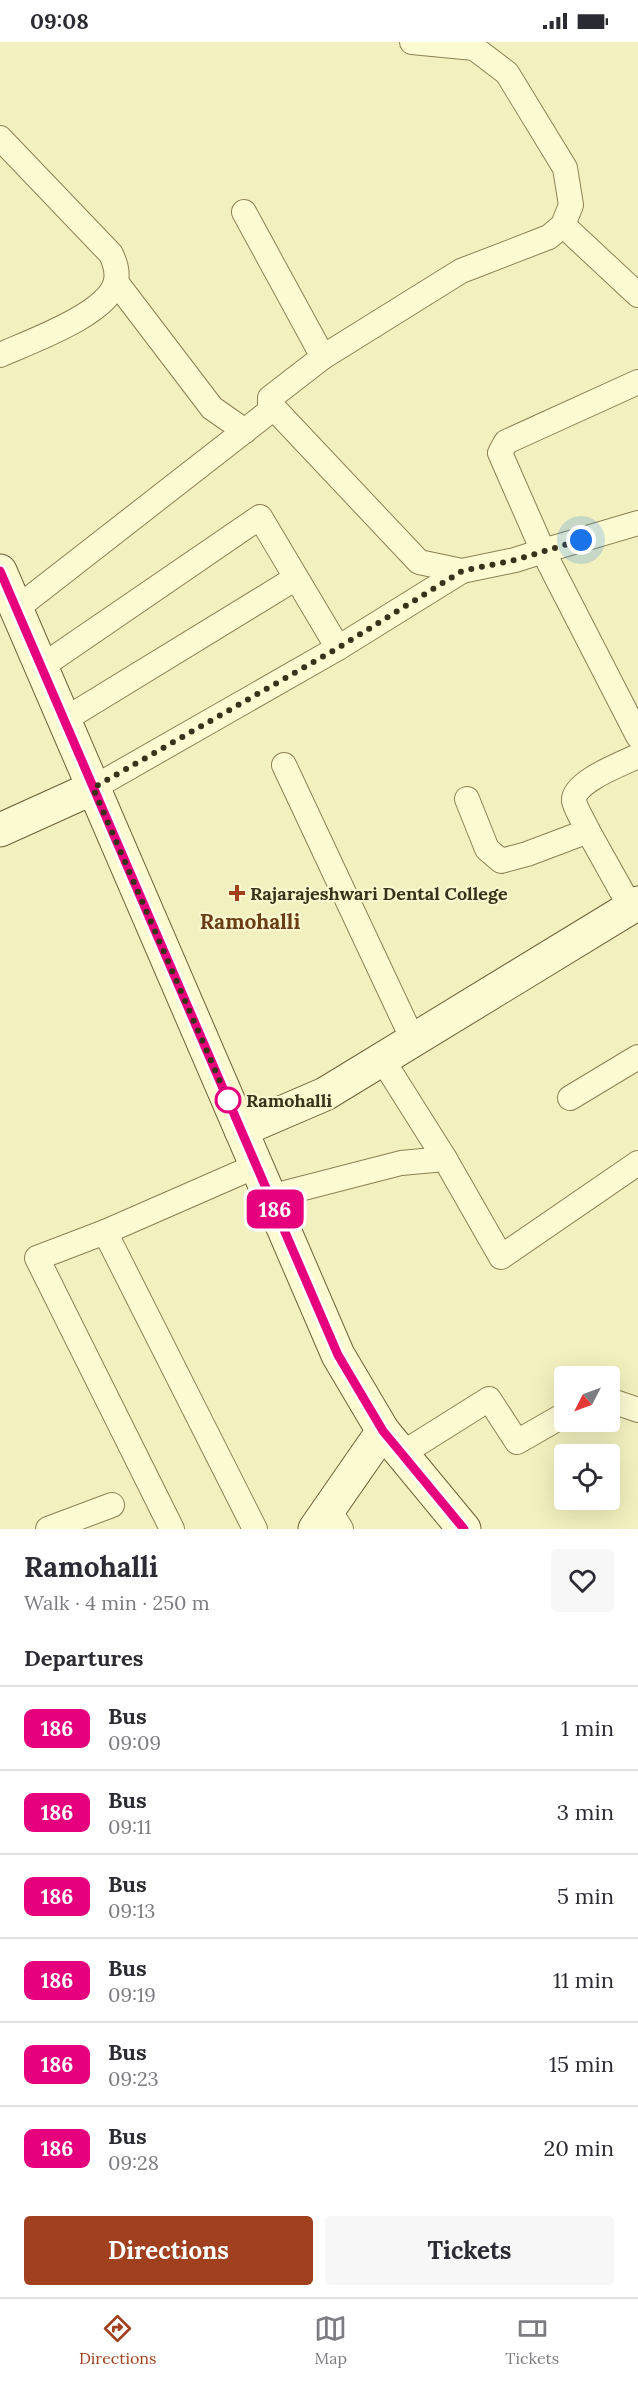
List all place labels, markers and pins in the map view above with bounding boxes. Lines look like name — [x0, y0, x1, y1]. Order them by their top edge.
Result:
place label: Rajarajeshwari Dental College — [250, 882, 508, 905]
marker: Rajarajeshwari Dental College — [228, 884, 246, 902]
marker: Ramohalli — [215, 1087, 241, 1113]
place label: Ramohalli — [246, 1089, 332, 1112]

